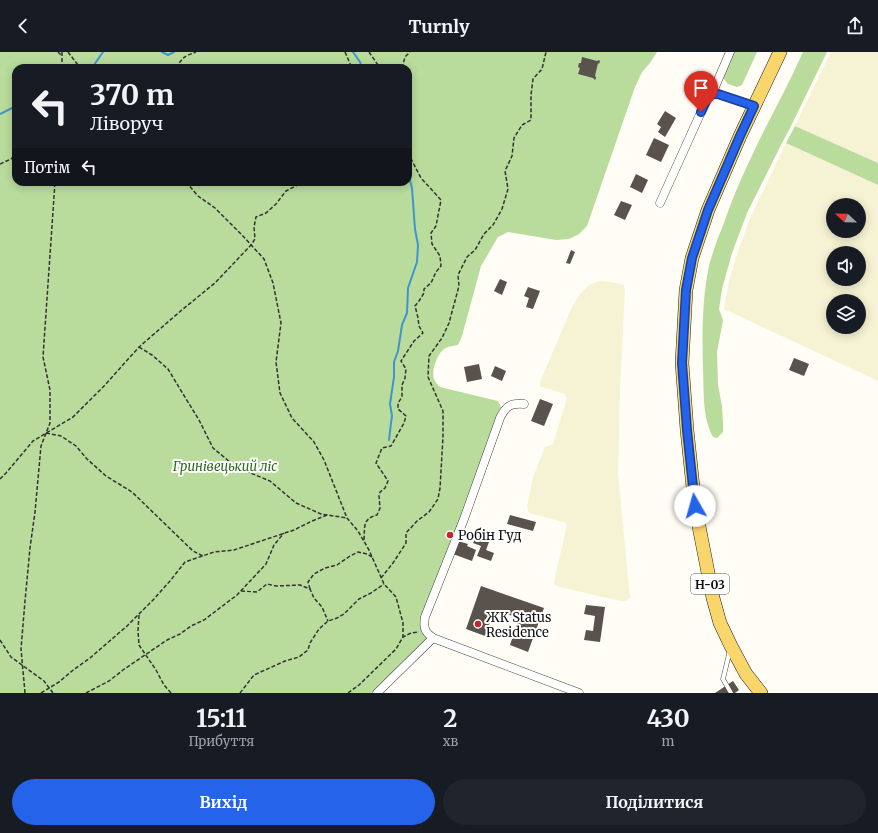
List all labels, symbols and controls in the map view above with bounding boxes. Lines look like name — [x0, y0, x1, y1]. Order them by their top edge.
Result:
icon: back — [12, 15, 34, 37]
text: Turnly — [408, 15, 470, 38]
icon: share — [844, 15, 866, 37]
pin — [684, 71, 718, 112]
text: 370 m — [90, 77, 174, 113]
icon: arrive — [690, 77, 712, 99]
icon: left — [24, 80, 76, 132]
text: Ліворуч — [90, 112, 163, 135]
icon: left — [78, 156, 100, 178]
text: Потім — [24, 158, 70, 177]
north arrow — [826, 198, 866, 238]
map controls — [826, 198, 866, 334]
button: sound — [826, 246, 866, 286]
button: layers — [826, 294, 866, 334]
park label: Гринівецький ліс — [173, 458, 277, 475]
position arrow — [674, 485, 716, 527]
place label: Робін Гуд — [458, 527, 522, 544]
marker: Робін Гуд — [445, 530, 455, 540]
road number: Н-03 — [691, 574, 729, 594]
place label: ЖК Status Residence — [486, 609, 551, 641]
marker: ЖК Status Residence — [473, 619, 483, 629]
text: 15:11 — [196, 703, 247, 734]
text: 2 — [443, 703, 457, 734]
text: 430 — [646, 703, 690, 734]
text: Прибуття — [188, 733, 254, 750]
text: хв — [443, 733, 458, 750]
text: m — [662, 733, 675, 750]
button: Вихід — [12, 779, 435, 825]
button: Поділитися — [443, 779, 866, 825]

